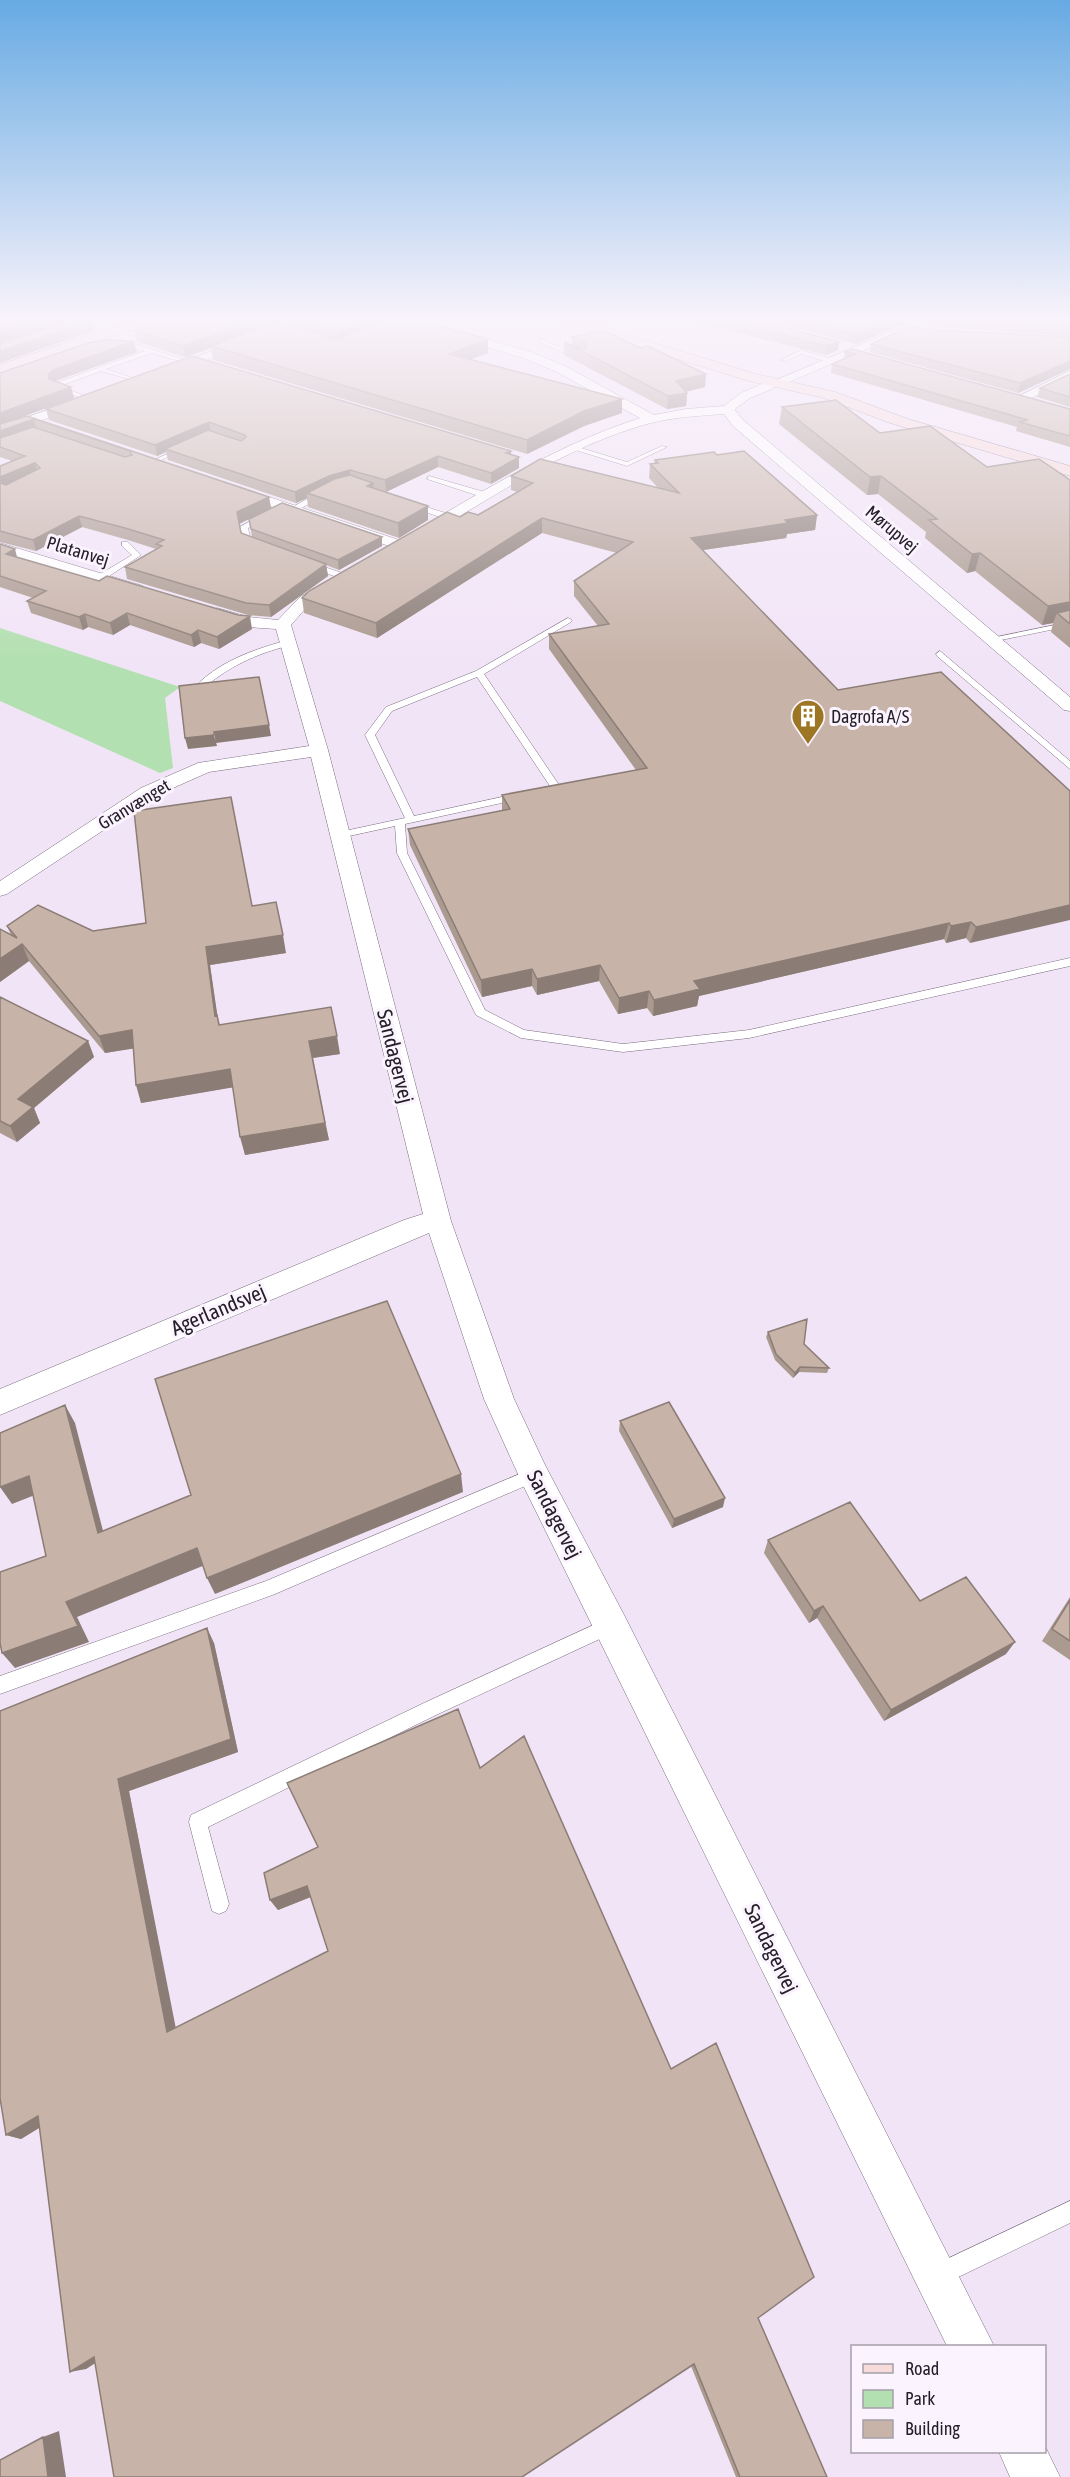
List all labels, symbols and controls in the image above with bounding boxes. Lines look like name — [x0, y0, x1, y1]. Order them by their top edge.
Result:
street label: Mørupvej — [861, 501, 923, 557]
street label: Platanvej — [44, 532, 112, 570]
building icon: Dagrofa A/S — [790, 698, 826, 745]
place label: Dagrofa A/S — [831, 706, 910, 727]
street label: Granvænget — [94, 774, 174, 834]
street label: Sandagervej — [373, 1007, 419, 1105]
street label: Agerlandsvej — [167, 1278, 269, 1340]
street label: Sandagervej — [523, 1466, 587, 1562]
street label: Sandagervej — [740, 1900, 804, 1996]
legend — [851, 2345, 1046, 2453]
text: Road — [905, 2358, 939, 2379]
text: Park — [905, 2388, 935, 2409]
text: Building — [905, 2418, 960, 2439]

